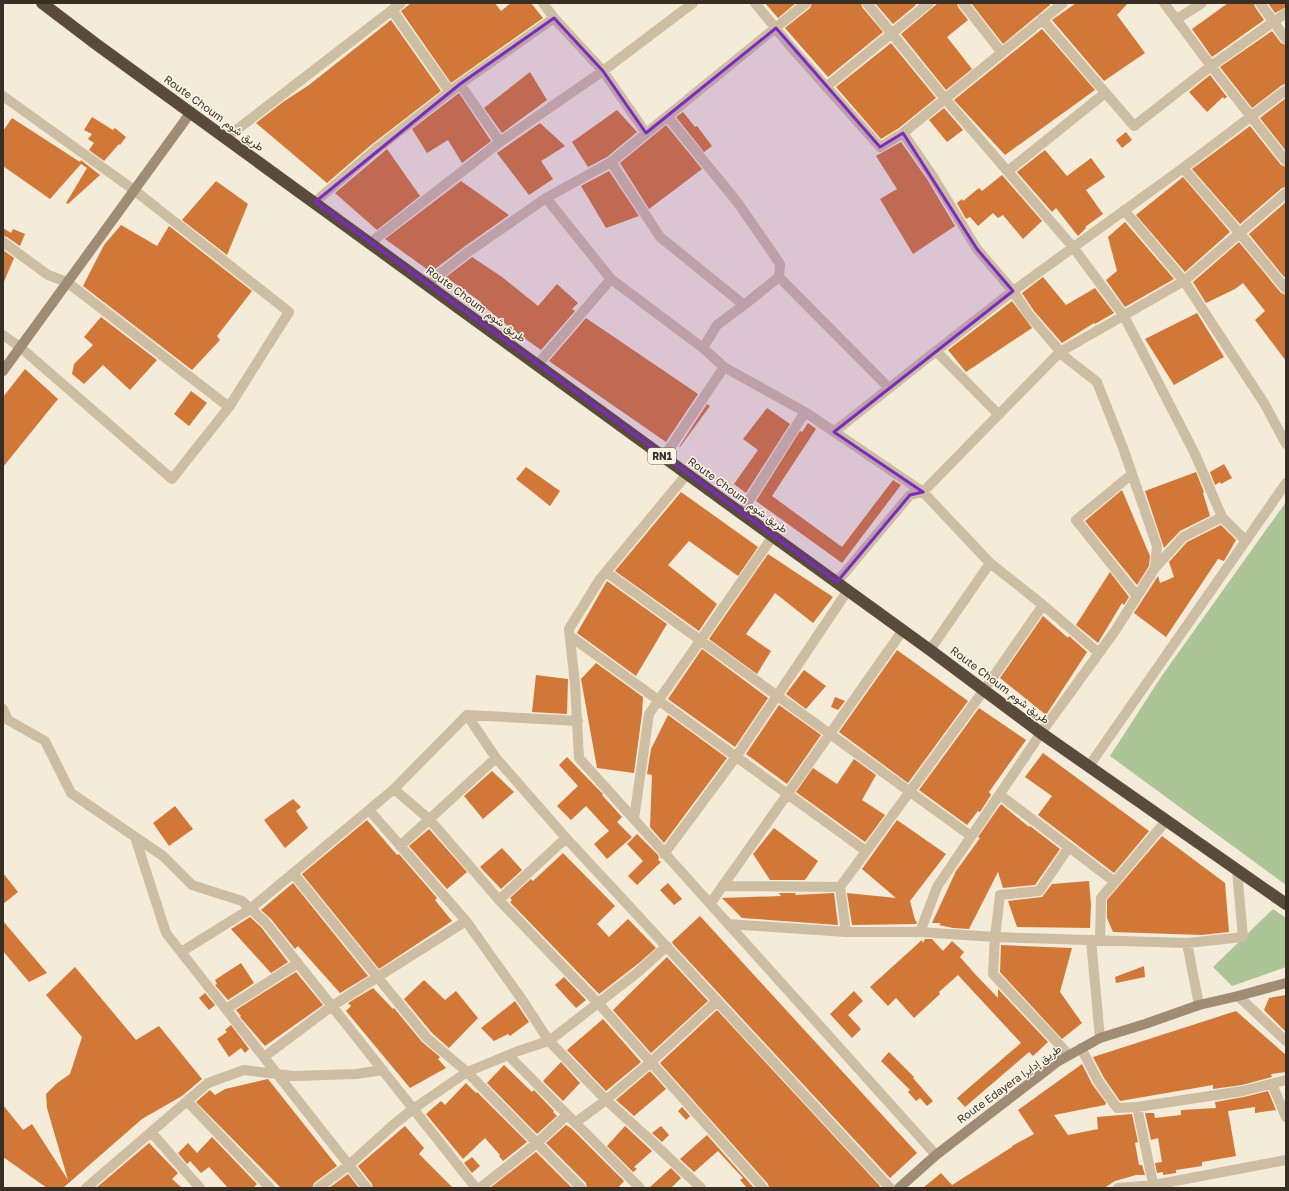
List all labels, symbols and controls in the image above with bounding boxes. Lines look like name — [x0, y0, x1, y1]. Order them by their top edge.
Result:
street label: Route Choum طريق شوم — [161, 72, 267, 155]
street label: Route Choum طريق شوم — [423, 263, 529, 346]
road number: RN1 — [648, 448, 676, 464]
street label: Route Choum طريق شوم — [685, 454, 791, 537]
street label: Route Choum طريق شوم — [947, 643, 1052, 728]
street label: Route Edayera طريق إدايرا — [954, 1042, 1064, 1126]

